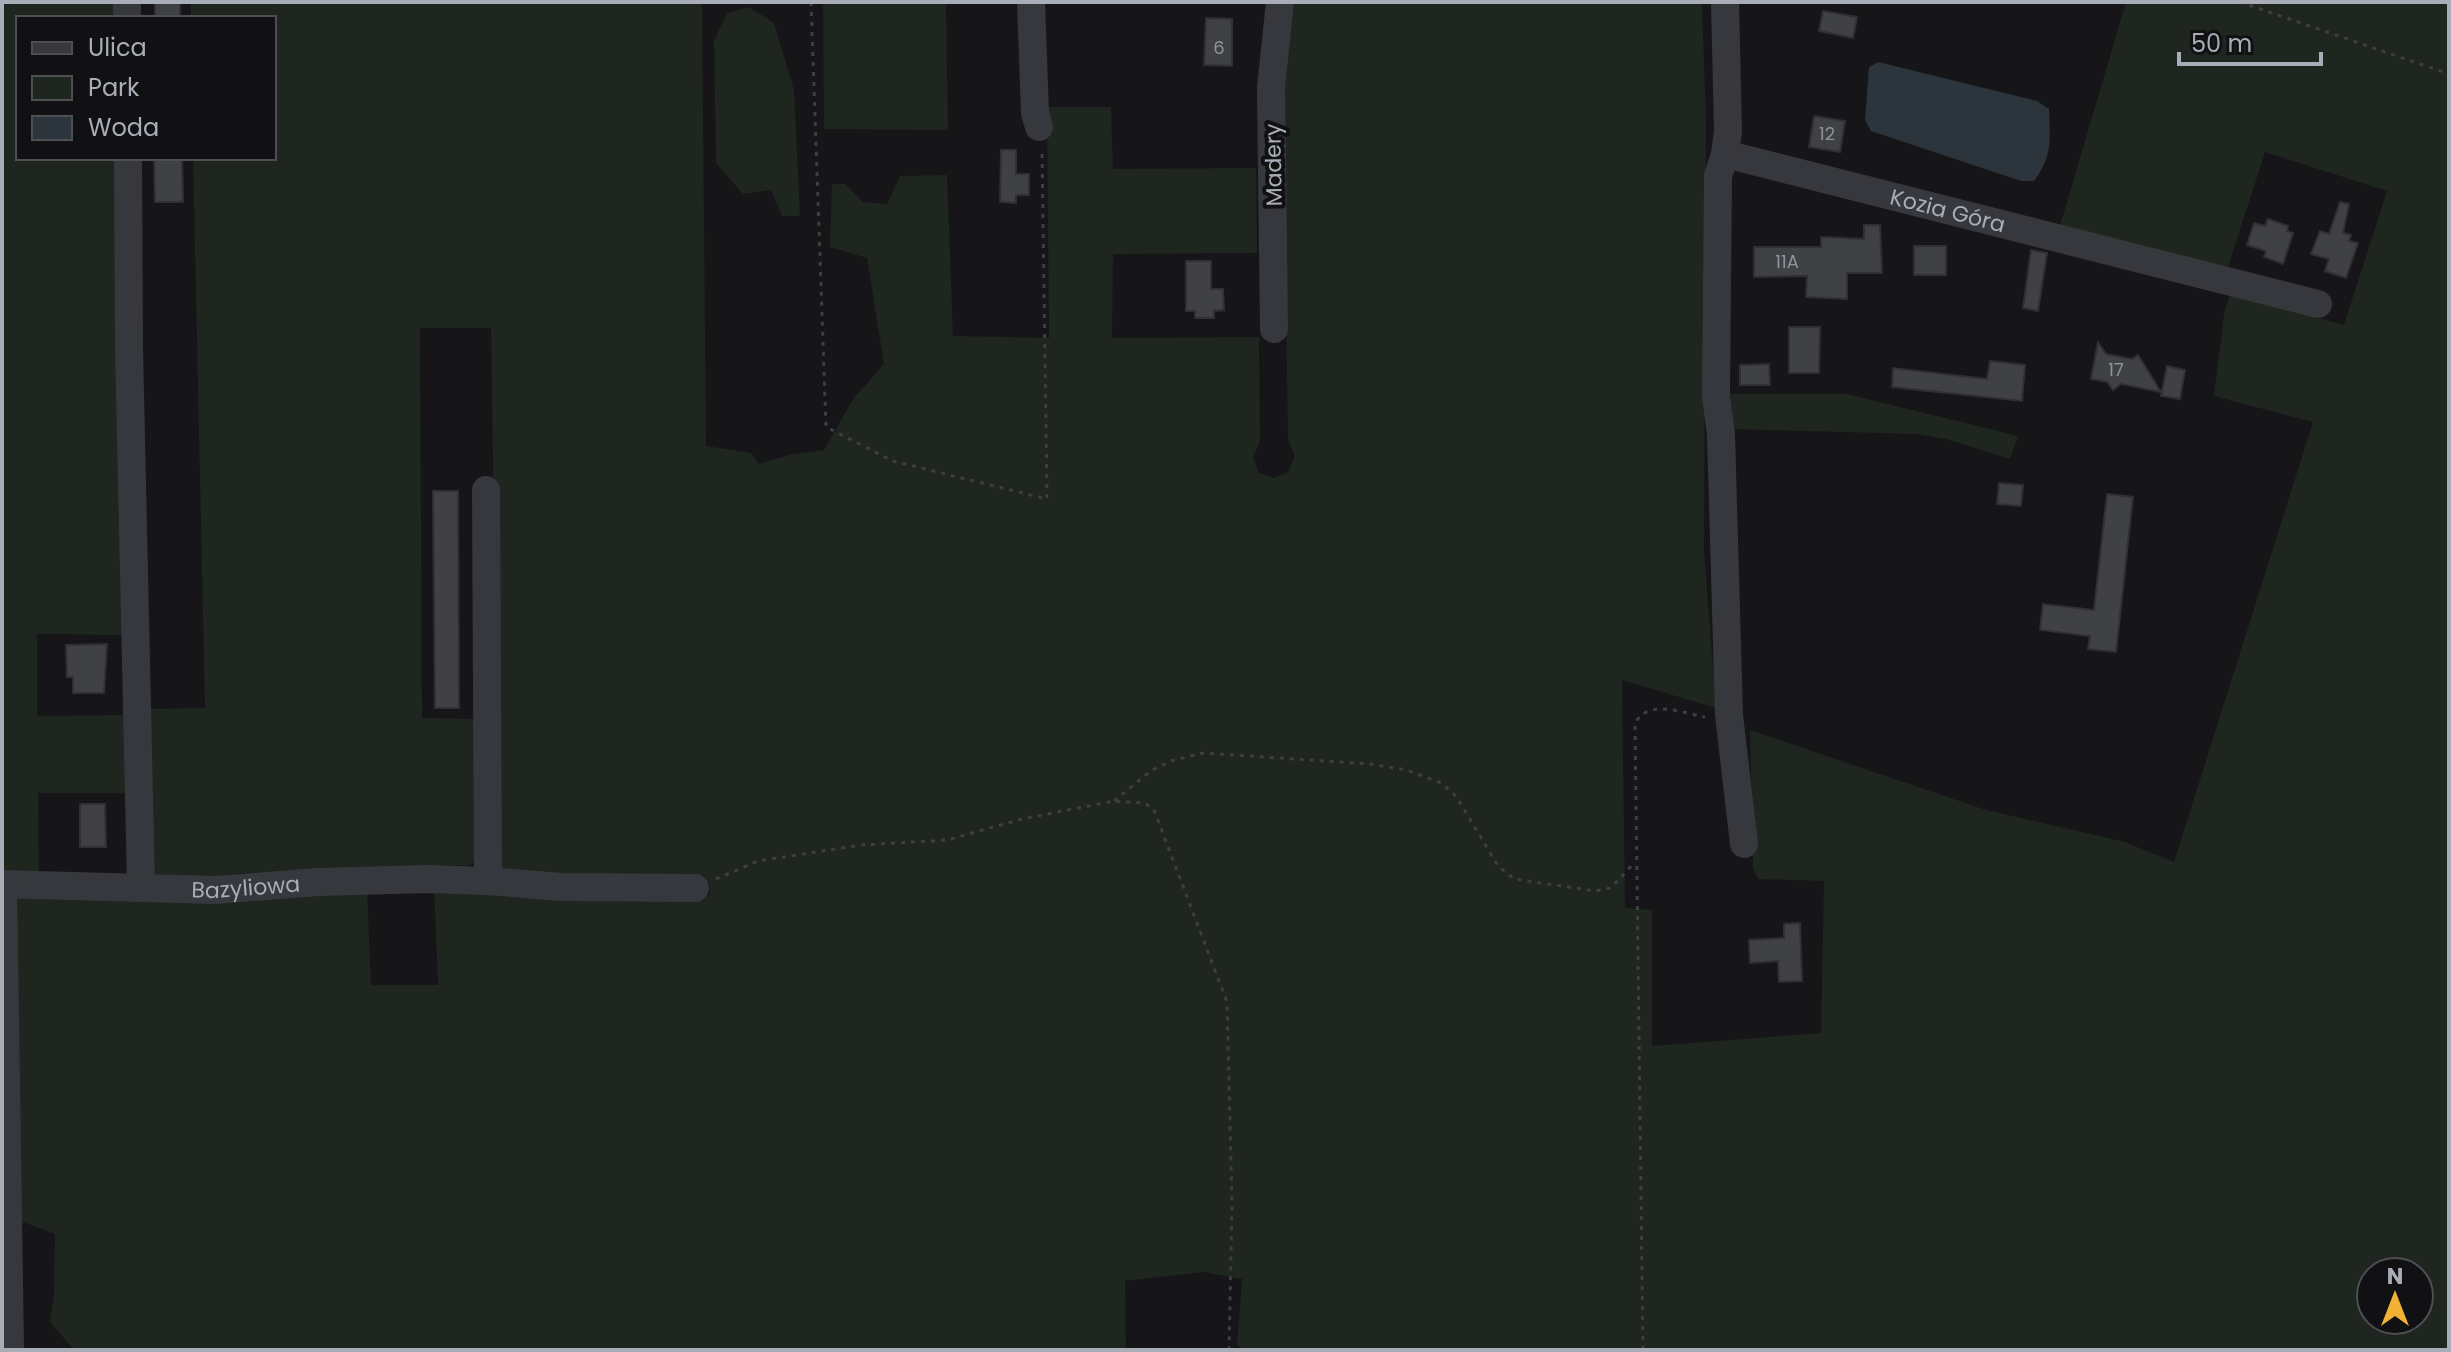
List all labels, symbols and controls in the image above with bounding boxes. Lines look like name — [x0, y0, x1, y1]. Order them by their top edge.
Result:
legend — [16, 16, 276, 160]
scale bar — [2179, 16, 2321, 66]
text: 50 m — [2191, 27, 2252, 60]
text: Ulica — [88, 31, 147, 64]
house number: 6 — [1213, 35, 1225, 60]
text: Park — [88, 71, 140, 104]
text: Woda — [88, 111, 159, 144]
house number: 12 — [1819, 121, 1835, 146]
street label: Madery — [1257, 123, 1290, 207]
street label: Kozia Góra — [1887, 181, 2009, 240]
house number: 11A — [1775, 249, 1799, 274]
house number: 17 — [2108, 357, 2124, 382]
street label: Bazyliowa — [191, 868, 301, 906]
north arrow — [2355, 1256, 2435, 1336]
text: N — [2387, 1261, 2403, 1292]

